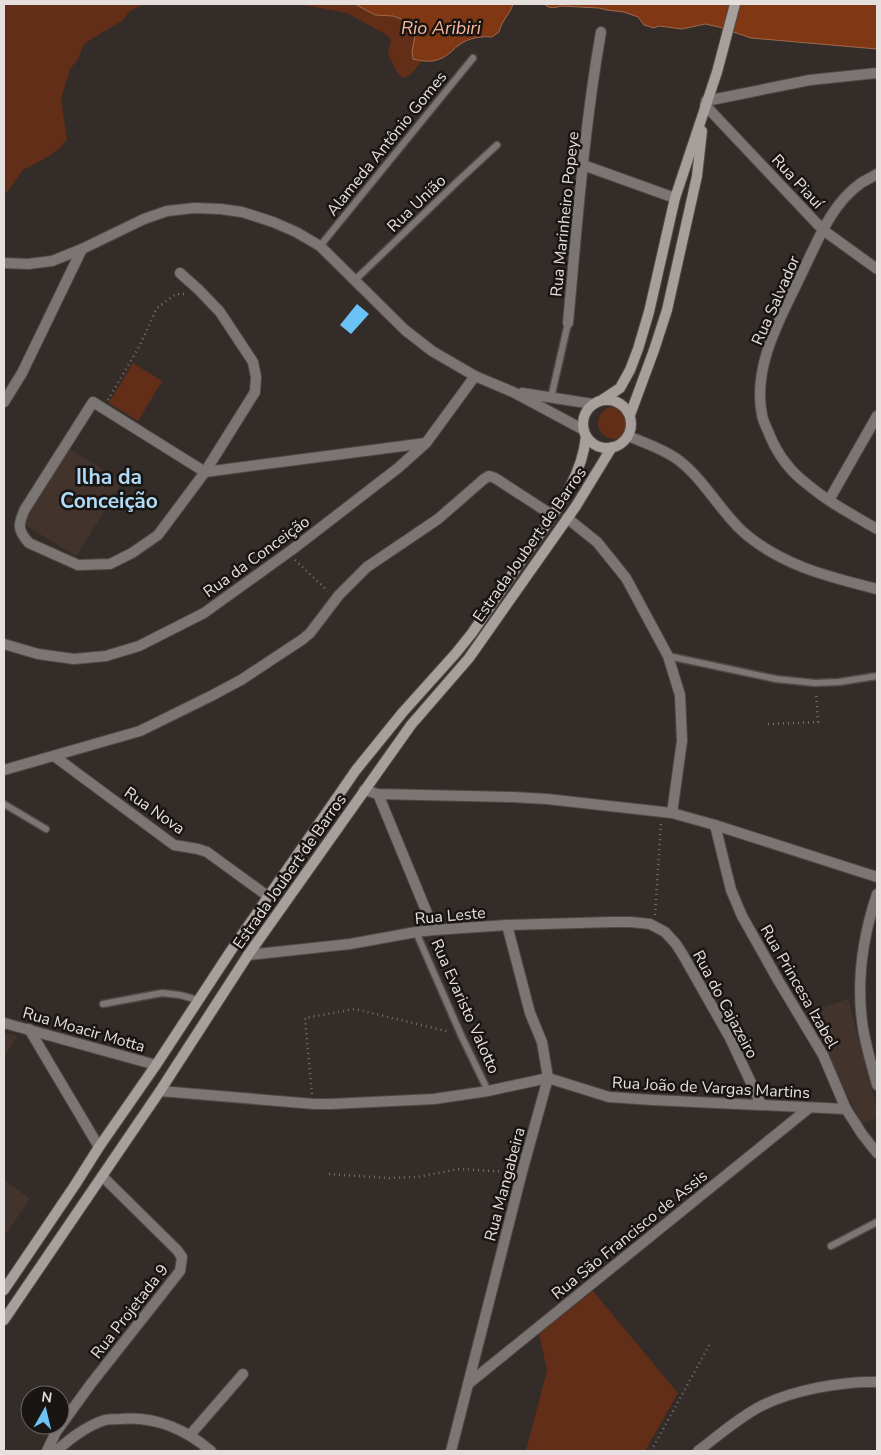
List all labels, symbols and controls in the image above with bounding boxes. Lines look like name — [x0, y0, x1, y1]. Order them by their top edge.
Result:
water label: Rio Aribiri — [401, 16, 482, 40]
street label: Alameda Antônio Gomes — [321, 67, 452, 221]
street label: Rua Marinheiro Popeye — [545, 130, 585, 298]
street label: Rua Piauí — [766, 150, 829, 215]
street label: Rua União — [382, 170, 451, 237]
street label: Rua Salvador — [746, 252, 806, 349]
district label: Ilha da Conceição — [60, 463, 158, 515]
street label: Estrada Joubert de Barros — [468, 463, 592, 626]
street label: Rua da Conceição — [199, 511, 314, 603]
street label: Rua Nova — [120, 782, 189, 840]
street label: Estrada Joubert de Barros — [228, 790, 352, 953]
street label: Rua Leste — [414, 902, 486, 930]
street label: Rua Princesa Izabel — [755, 921, 844, 1053]
street label: Rua Evaristo Valotto — [425, 935, 505, 1077]
street label: Rua do Cajazeiro — [687, 946, 763, 1063]
street label: Rua Moacir Motta — [20, 1002, 147, 1058]
street label: Rua João de Vargas Martins — [611, 1072, 810, 1104]
street label: Rua Mangabeira — [479, 1125, 531, 1244]
street label: Rua São Francisco de Assis — [547, 1165, 712, 1305]
street label: Rua Projetada 9 — [86, 1260, 174, 1364]
north arrow — [20, 1385, 70, 1435]
text: N — [40, 1387, 53, 1408]

